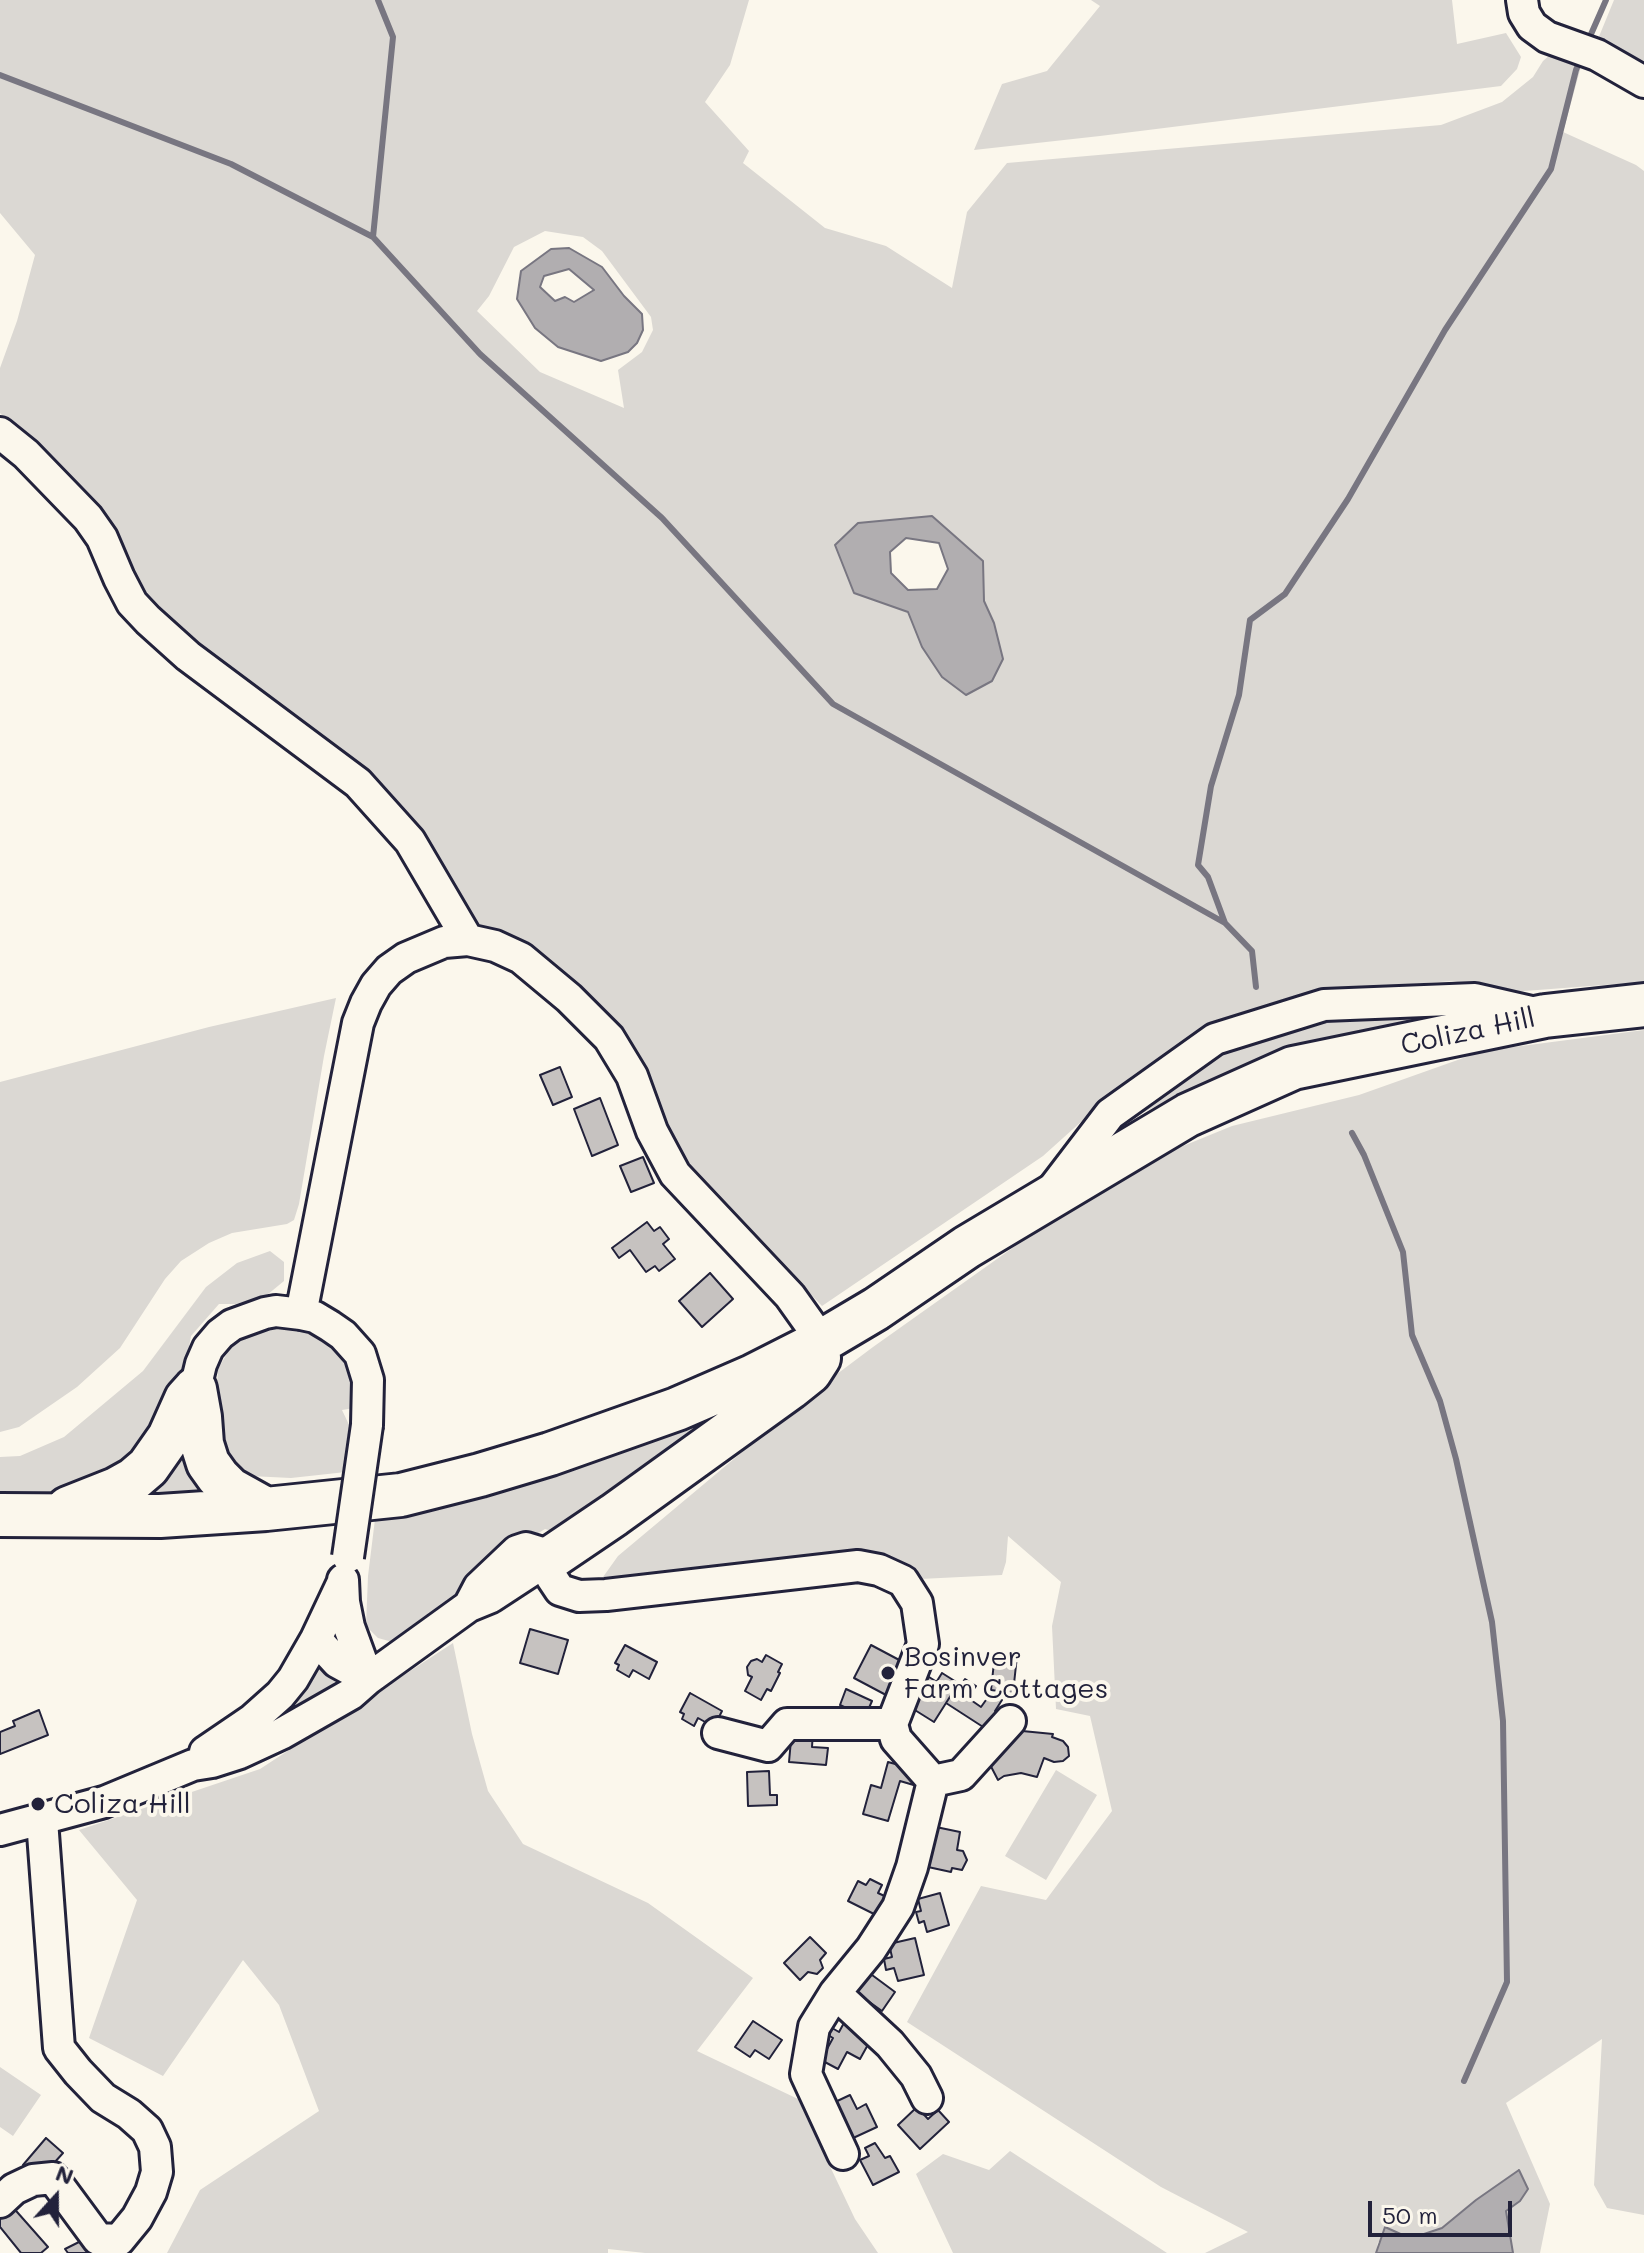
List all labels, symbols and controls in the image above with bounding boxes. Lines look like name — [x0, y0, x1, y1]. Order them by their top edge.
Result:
street label: Coliza Hill — [1398, 1001, 1538, 1063]
place label: Bosinver Farm Cottages — [904, 1640, 1108, 1706]
marker: Bosinver Farm Cottages — [879, 1664, 897, 1682]
place label: Coliza Hill — [54, 1787, 191, 1821]
marker: Coliza Hill — [29, 1795, 47, 1813]
north arrow — [16, 2157, 96, 2237]
text: N — [52, 2158, 78, 2191]
scale bar — [1372, 2185, 1516, 2235]
text: 50 m — [1382, 2199, 1438, 2230]

